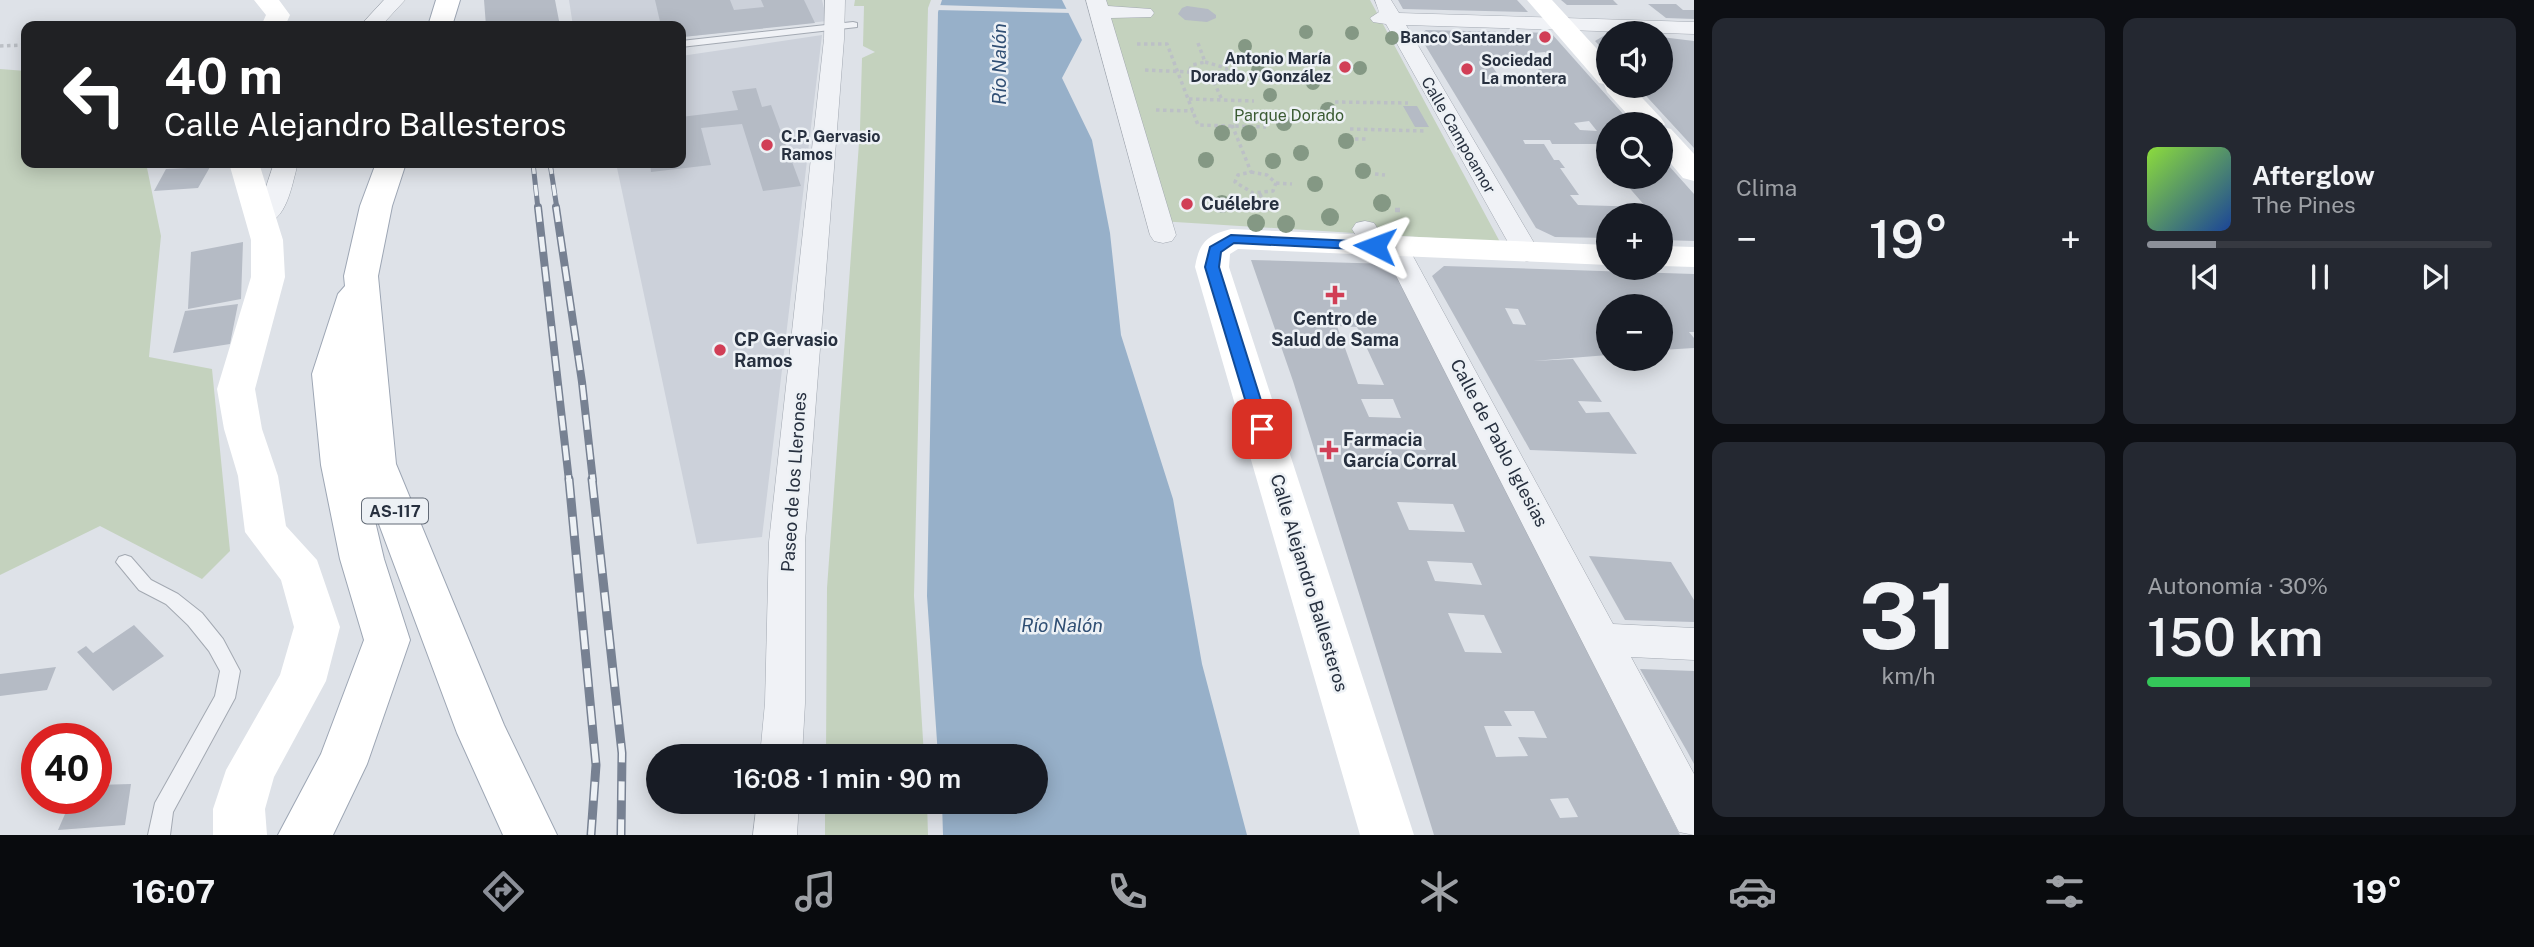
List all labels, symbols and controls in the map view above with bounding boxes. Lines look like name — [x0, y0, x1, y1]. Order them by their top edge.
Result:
map controls — [1596, 21, 1673, 371]
button: sound — [1596, 21, 1673, 98]
water label: Río Nalón — [988, 23, 1010, 105]
place label: Banco Santander — [1400, 28, 1531, 47]
marker: Banco Santander — [1537, 29, 1553, 45]
text: 40 m — [164, 47, 283, 105]
icon: left — [49, 49, 140, 140]
place label: Antonio María Dorado y González — [1190, 49, 1331, 86]
place label: Sociedad La montera — [1481, 51, 1567, 88]
marker: Antonio María Dorado y González — [1337, 59, 1353, 75]
marker: Sociedad La montera — [1459, 61, 1475, 77]
street label: Calle Campoamor — [1417, 73, 1500, 197]
text: Calle Alejandro Ballesteros — [164, 106, 567, 143]
park label: Parque Dorado — [1234, 106, 1344, 125]
button: search — [1596, 112, 1673, 189]
place label: C.P. Gervasio Ramos — [781, 127, 880, 164]
marker: C.P. Gervasio Ramos — [759, 137, 775, 153]
text: Afterglow — [2252, 160, 2375, 191]
text: Clima — [1736, 174, 1797, 201]
text: The Pines — [2252, 191, 2356, 218]
place label: Cuélebre — [1201, 193, 1280, 214]
marker: Cuélebre — [1179, 196, 1195, 212]
button: + — [1596, 203, 1673, 280]
position arrow — [1338, 209, 1412, 283]
text: 19° — [1869, 209, 1948, 270]
text: − — [1736, 217, 1757, 262]
text: + — [2060, 217, 2081, 262]
icon: previous — [2186, 258, 2224, 296]
icon: pause — [2301, 258, 2339, 296]
icon: next — [2416, 258, 2454, 296]
marker: Centro de Salud de Sama — [1325, 285, 1345, 305]
button: − — [1596, 294, 1673, 371]
place label: Centro de Salud de Sama — [1271, 308, 1399, 350]
place label: CP Gervasio Ramos — [734, 329, 838, 371]
marker: CP Gervasio Ramos — [712, 342, 728, 358]
street label: Calle de Pablo Iglesias — [1446, 355, 1553, 530]
street label: Paseo de los Llerones — [777, 391, 810, 573]
pin — [1232, 399, 1292, 459]
icon: arrive — [1243, 410, 1281, 448]
place label: Farmacia García Corral — [1343, 429, 1457, 471]
marker: Farmacia García Corral — [1321, 442, 1337, 458]
street label: Calle Alejandro Ballesteros — [1266, 472, 1353, 694]
road number: AS-117 — [362, 498, 428, 524]
text: 31 — [1859, 563, 1958, 669]
text: Autonomía · 30% — [2147, 572, 2328, 599]
text: 150 km — [2147, 607, 2323, 668]
water label: Río Nalón — [1021, 614, 1103, 636]
text: km/h — [1881, 662, 1936, 689]
speed limit sign: 40 — [21, 723, 112, 814]
text: 16:08 · 1 min · 90 m — [733, 763, 961, 794]
icon: directions — [479, 867, 528, 916]
icon: music — [791, 867, 840, 916]
icon: phone — [1103, 867, 1152, 916]
icon: climate — [1415, 867, 1464, 916]
icon: car — [1728, 867, 1777, 916]
icon: filters — [2040, 867, 2089, 916]
text: 16:07 — [132, 873, 215, 910]
text: 19° — [2352, 873, 2402, 910]

